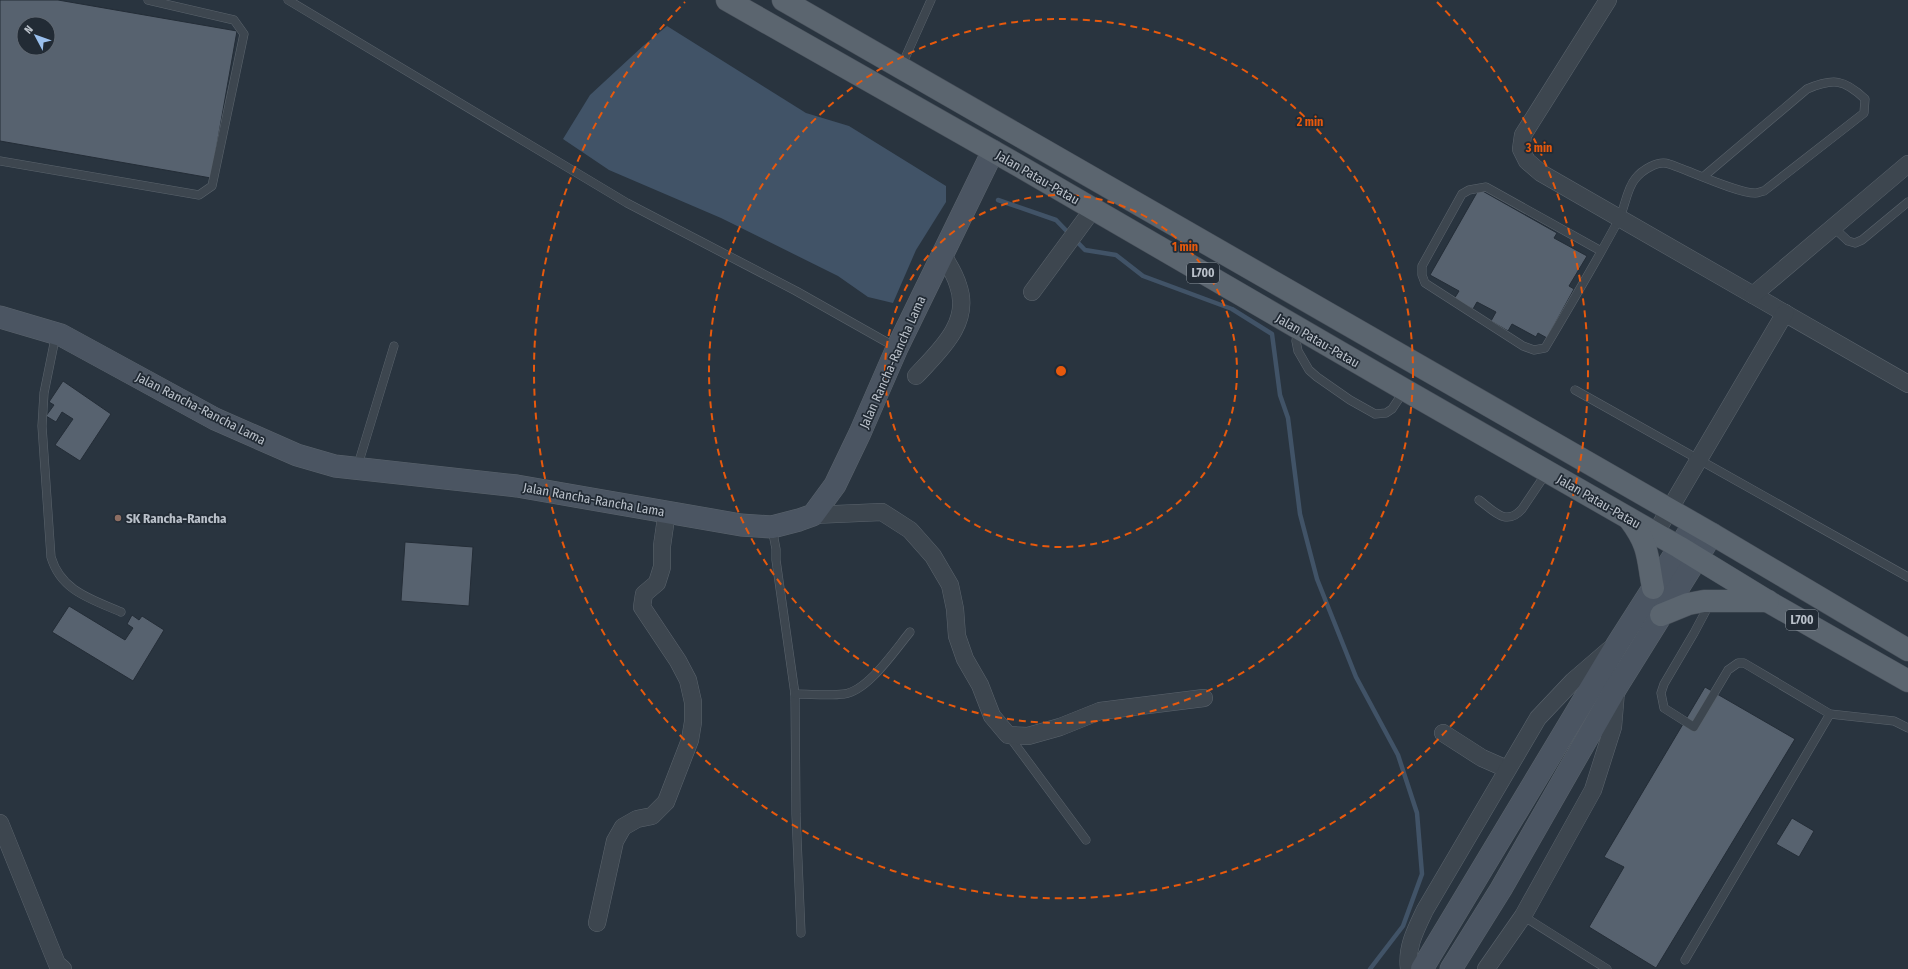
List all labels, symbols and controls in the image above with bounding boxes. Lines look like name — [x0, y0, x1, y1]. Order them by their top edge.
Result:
north arrow — [16, 16, 56, 56]
text: N — [22, 23, 36, 37]
text: 2 min — [1296, 115, 1323, 129]
text: 3 min — [1525, 141, 1552, 155]
street label: Jalan Patau-Patau — [993, 147, 1082, 207]
text: 1 min — [1172, 240, 1198, 254]
road number: L700 — [1187, 263, 1219, 283]
street label: Jalan Rancha-Rancha Lama — [856, 294, 928, 431]
street label: Jalan Patau-Patau — [1273, 310, 1362, 370]
centre of rings — [1054, 364, 1068, 378]
street label: Jalan Rancha-Rancha Lama — [133, 369, 268, 448]
street label: Jalan Patau-Patau — [1554, 471, 1643, 531]
street label: Jalan Rancha-Rancha Lama — [522, 480, 666, 519]
place label: SK Rancha-Rancha — [126, 511, 227, 526]
marker: SK Rancha-Rancha — [113, 513, 123, 523]
road number: L700 — [1786, 610, 1818, 630]

